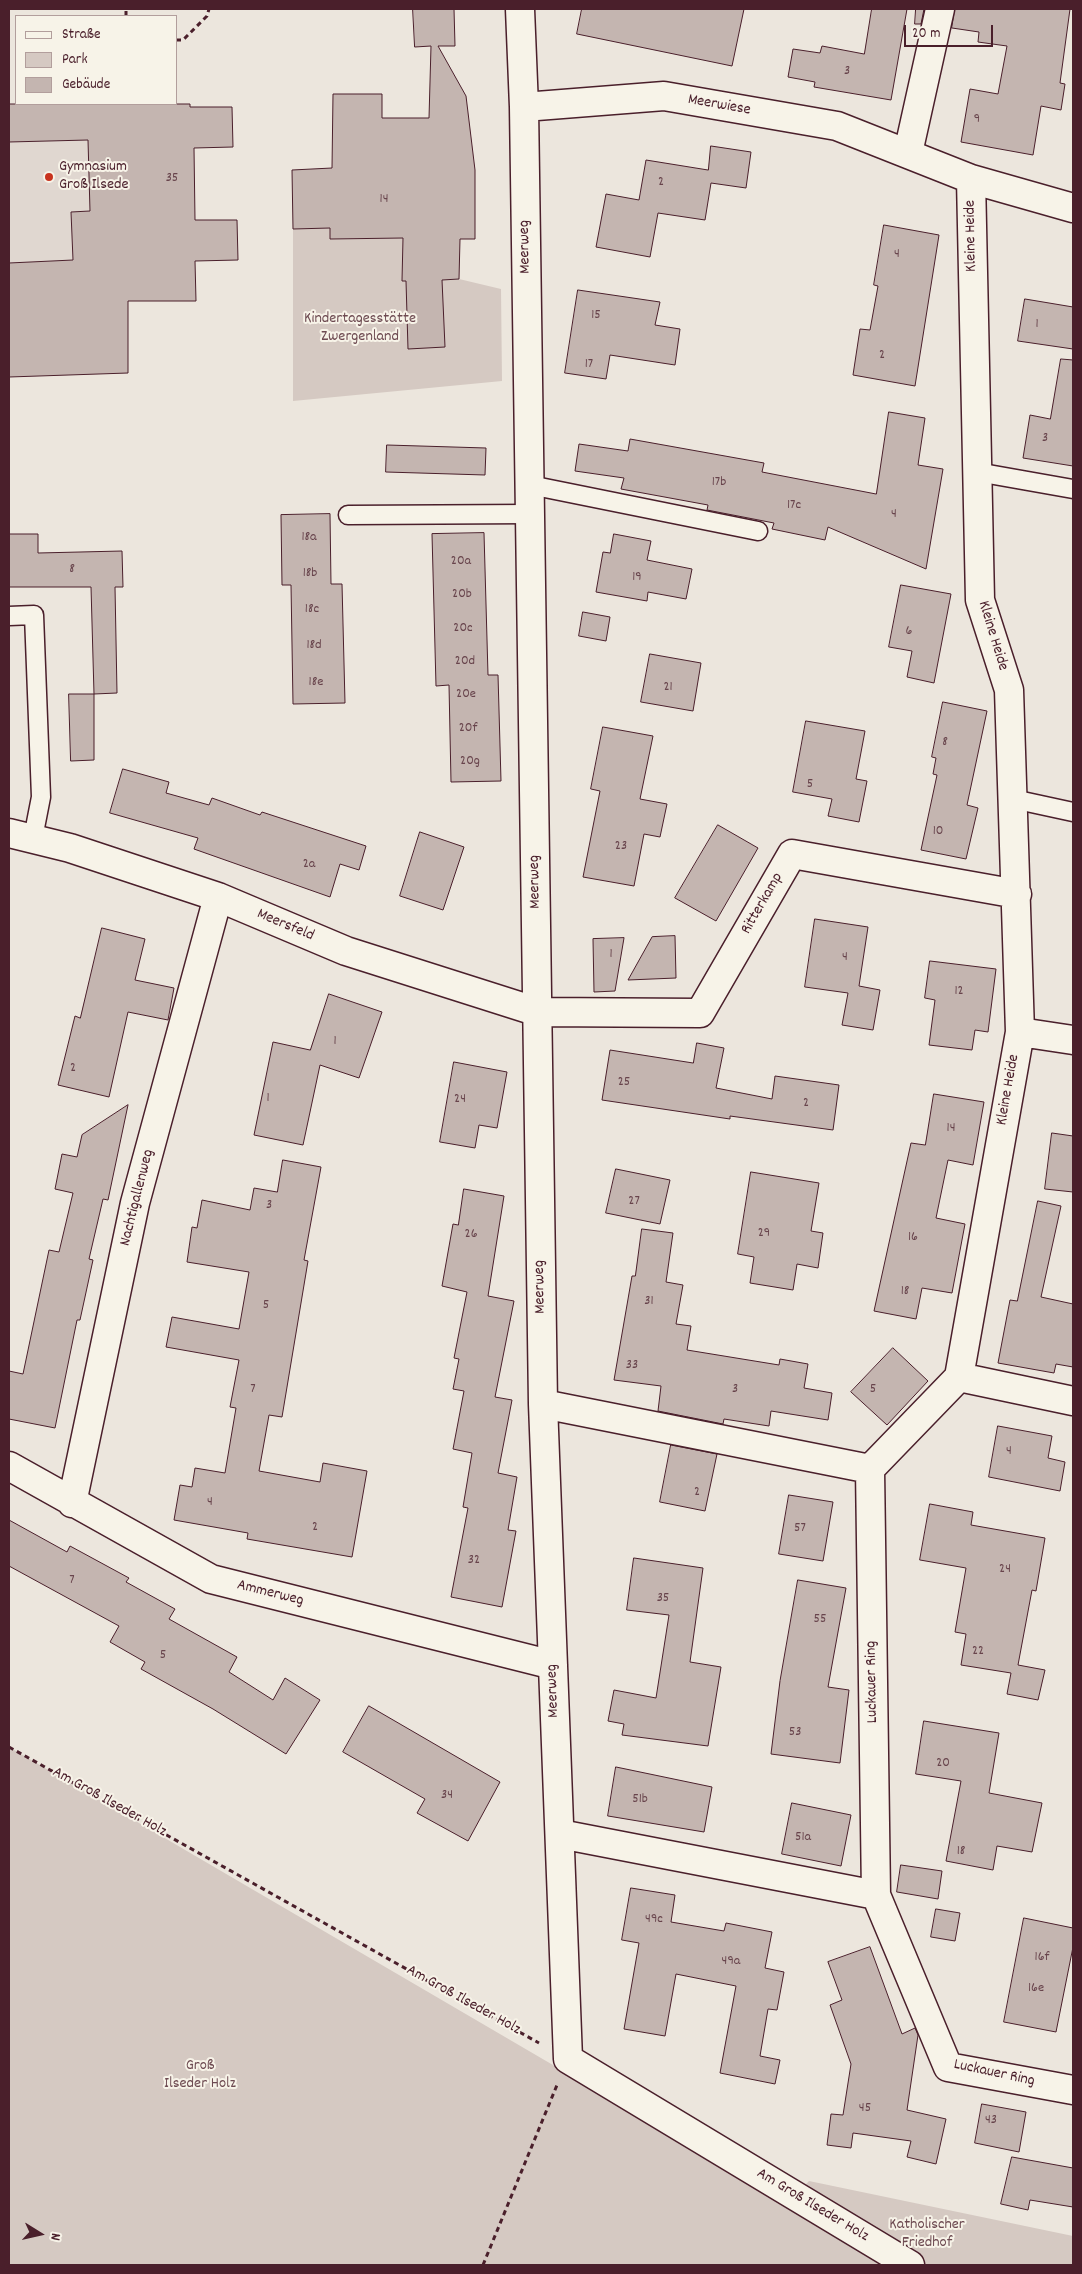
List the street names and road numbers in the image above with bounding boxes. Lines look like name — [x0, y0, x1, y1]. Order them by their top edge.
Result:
street label: Meerwiese — [686, 91, 752, 121]
street label: Kleine Heide — [962, 200, 982, 272]
street label: Meerweg — [516, 220, 536, 274]
street label: Kleine Heide — [972, 599, 1012, 673]
street label: Meerweg — [526, 855, 546, 909]
street label: Ritterkamp — [738, 870, 788, 938]
street label: Meersfeld — [254, 905, 316, 947]
street label: Kleine Heide — [993, 1053, 1025, 1127]
street label: Nachtigallenweg — [117, 1148, 159, 1248]
street label: Meerweg — [531, 1260, 551, 1314]
street label: Ammerweg — [235, 1576, 305, 1612]
street label: Luckauer Ring — [863, 1641, 883, 1723]
street label: Meerweg — [543, 1664, 565, 1718]
street label: Am Groß Ilseder Holz — [49, 1764, 169, 1842]
street label: Am Groß Ilseder Holz — [403, 1962, 523, 2040]
street label: Luckauer Ring — [952, 2056, 1036, 2092]
street label: Am Groß Ilseder Holz — [752, 2165, 872, 2247]

